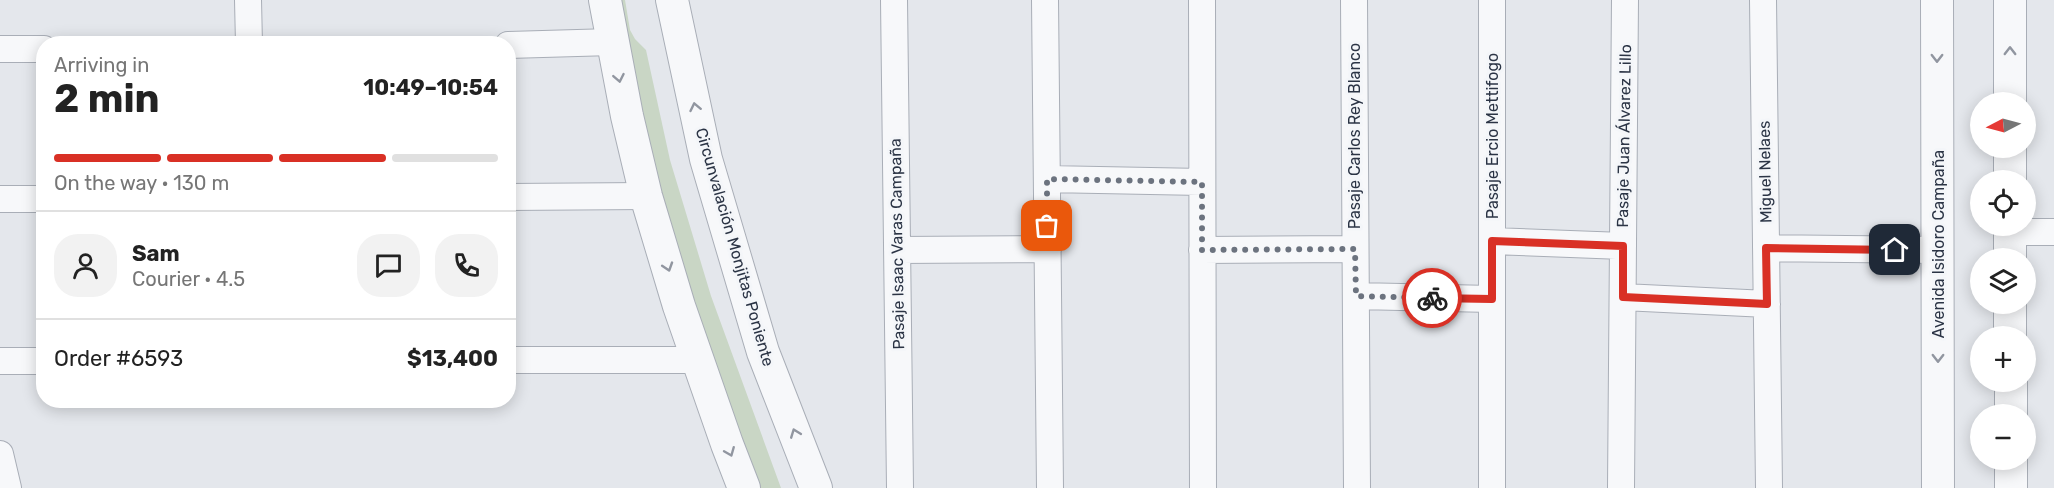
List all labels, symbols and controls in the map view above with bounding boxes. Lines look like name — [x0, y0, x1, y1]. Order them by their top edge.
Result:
street label: Pasaje Carlos Rey Blanco — [1345, 43, 1364, 229]
street label: Pasaje Juan Álvarez Lillo — [1613, 44, 1635, 228]
one-way arrow — [2004, 46, 2016, 55]
text: Arriving in — [54, 53, 149, 77]
street label: Pasaje Ercio Mettifogo — [1483, 53, 1502, 219]
one-way arrow — [1931, 54, 1943, 63]
one-way arrow — [612, 73, 625, 83]
text: 10:49–10:54 — [363, 74, 498, 101]
text: 2 min — [54, 76, 160, 122]
north arrow — [1970, 92, 2036, 158]
map controls — [1970, 92, 2036, 470]
one-way arrow — [689, 102, 702, 112]
street label: Miguel Nelaes — [1755, 121, 1775, 223]
street label: Circunvalación Monjitas Poniente — [692, 126, 778, 369]
street label: Pasaje Isaac Varas Campaña — [886, 138, 908, 350]
street label: Avenida Isidoro Campaña — [1929, 150, 1948, 338]
button: locate — [1970, 170, 2036, 236]
text: On the way · 130 m — [54, 171, 229, 195]
pin — [1021, 200, 1072, 251]
icon: bag — [1030, 209, 1063, 242]
pin — [1869, 224, 1920, 275]
icon: home — [1878, 233, 1911, 266]
button: person — [54, 234, 117, 297]
button: chat — [357, 234, 420, 297]
button: phone — [435, 234, 498, 297]
text: Sam — [132, 240, 180, 267]
button: layers — [1970, 248, 2036, 314]
one-way arrow — [661, 261, 673, 272]
text: Courier · 4.5 — [132, 267, 245, 291]
courier — [1402, 268, 1462, 328]
icon: bike — [1416, 282, 1449, 315]
button: + — [1970, 326, 2036, 392]
text: Order #6593 — [54, 345, 183, 372]
text: $13,400 — [407, 345, 498, 372]
one-way arrow — [1932, 354, 1944, 363]
button: − — [1970, 404, 2036, 470]
one-way arrow — [789, 429, 802, 439]
one-way arrow — [723, 445, 735, 456]

